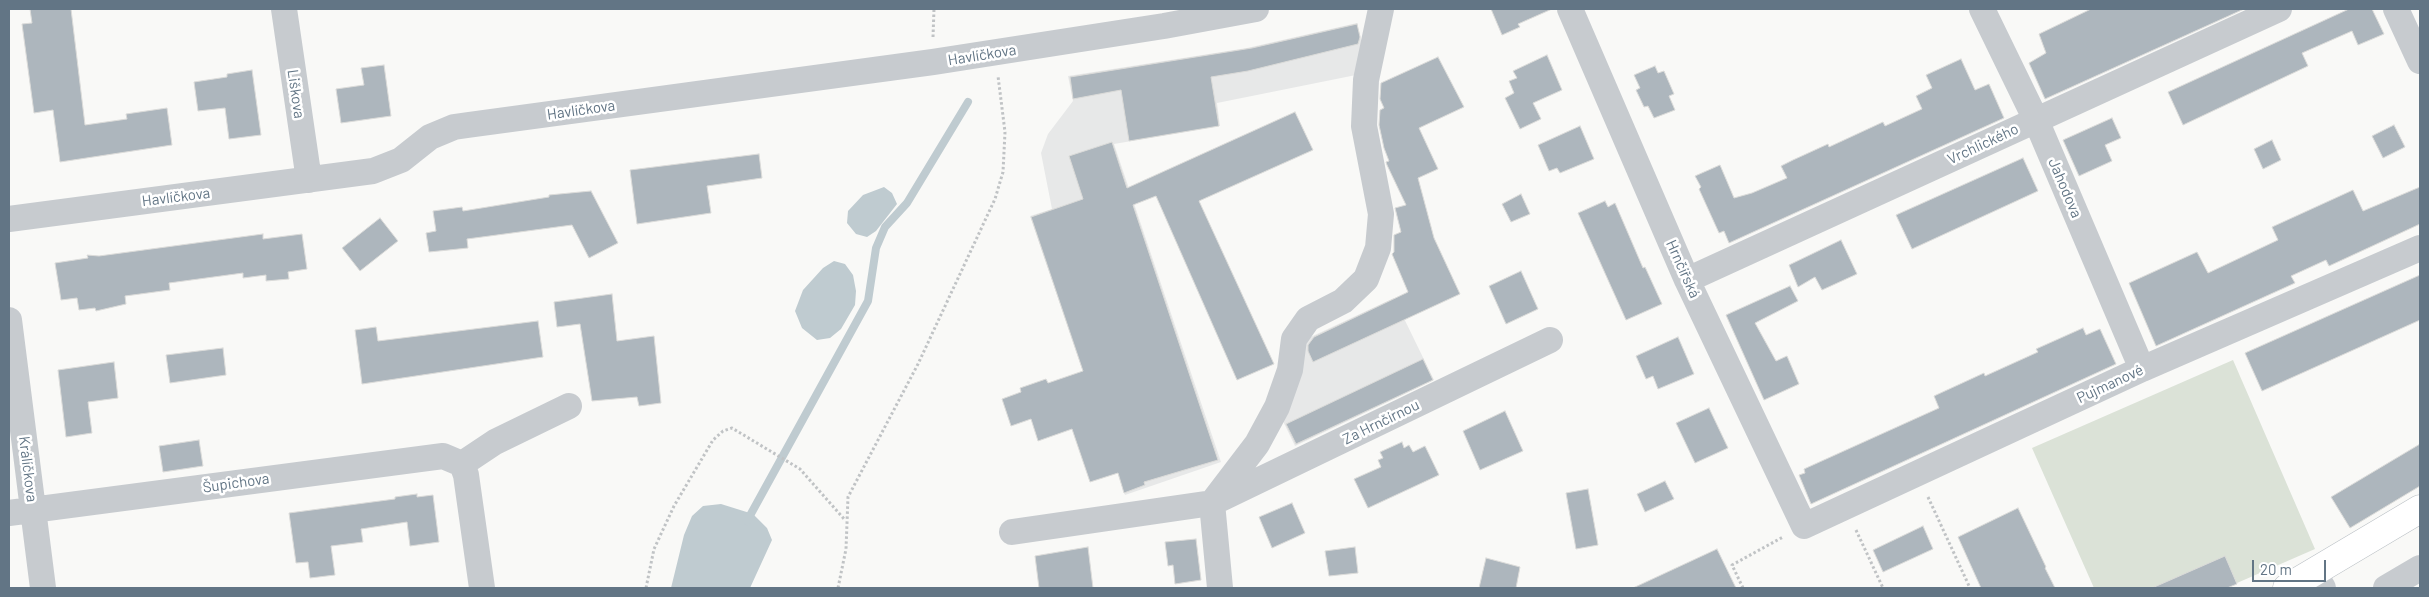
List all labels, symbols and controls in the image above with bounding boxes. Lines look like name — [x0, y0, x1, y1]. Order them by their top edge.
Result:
street label: Havlíčkova — [947, 41, 1017, 69]
street label: Liškova — [284, 68, 308, 120]
street label: Havlíčkova — [546, 96, 616, 124]
street label: Vrchlického — [1945, 120, 2021, 168]
street label: Jahodova — [2044, 155, 2086, 221]
street label: Havlíčkova — [141, 184, 211, 210]
street label: Hrnčířská — [1662, 237, 1704, 301]
street label: Pujmanové — [2074, 361, 2146, 407]
street label: Za Hrnčírnou — [1340, 396, 1422, 448]
street label: Králíčkova — [15, 435, 41, 503]
street label: Šupichova — [201, 469, 271, 497]
scale bar — [2254, 550, 2328, 582]
text: 20 m — [2260, 560, 2292, 578]

